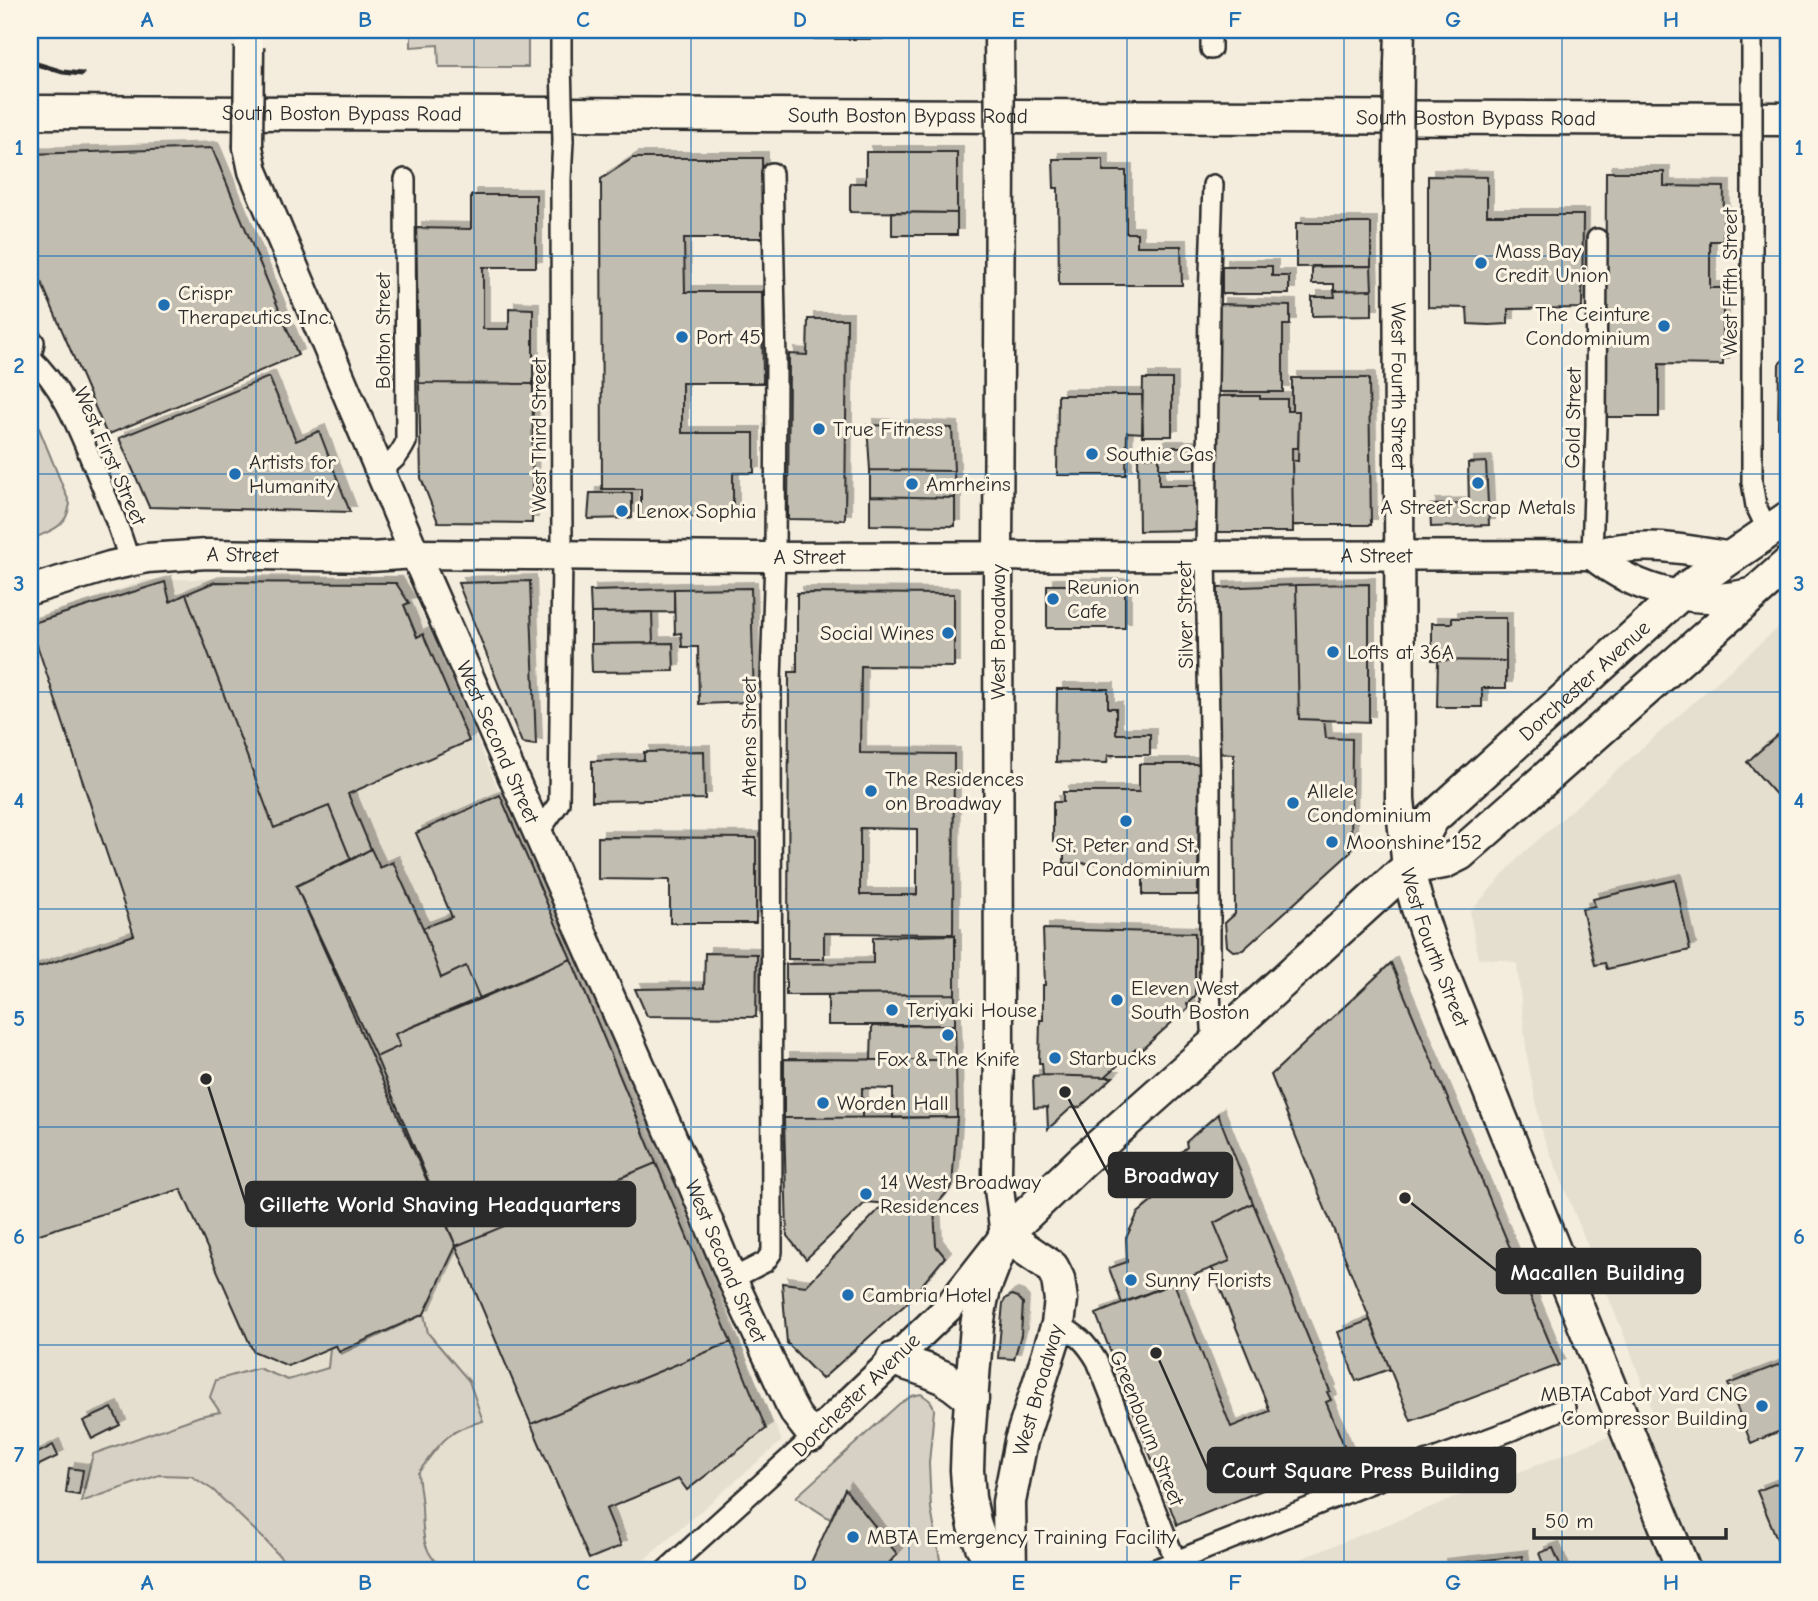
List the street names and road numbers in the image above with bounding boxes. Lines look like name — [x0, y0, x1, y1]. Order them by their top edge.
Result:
street label: South Boston Bypass Road — [222, 101, 462, 126]
street label: South Boston Bypass Road — [788, 103, 1028, 128]
street label: South Boston Bypass Road — [1356, 105, 1596, 130]
street label: West Fifth Street — [1718, 207, 1742, 356]
street label: Bolton Street — [371, 272, 395, 389]
street label: West Fourth Street — [1386, 302, 1411, 471]
street label: West Third Street — [527, 357, 551, 512]
street label: Gold Street — [1560, 366, 1586, 469]
street label: West First Street — [69, 383, 152, 530]
street label: A Street — [206, 542, 280, 567]
street label: A Street — [1340, 543, 1413, 568]
street label: A Street — [773, 545, 846, 569]
street label: Silver Street — [1172, 560, 1198, 669]
street label: West Broadway — [986, 564, 1010, 700]
street label: Dorchester Avenue — [1514, 615, 1655, 746]
street label: West Second Street — [452, 657, 545, 828]
street label: Athens Street — [737, 676, 761, 797]
street label: West Fourth Street — [1396, 865, 1475, 1031]
street label: West Second Street — [680, 1176, 772, 1347]
street label: West Broadway — [1008, 1321, 1068, 1458]
street label: Dorchester Avenue — [787, 1328, 925, 1462]
street label: Greenbaum Street — [1105, 1347, 1189, 1510]

